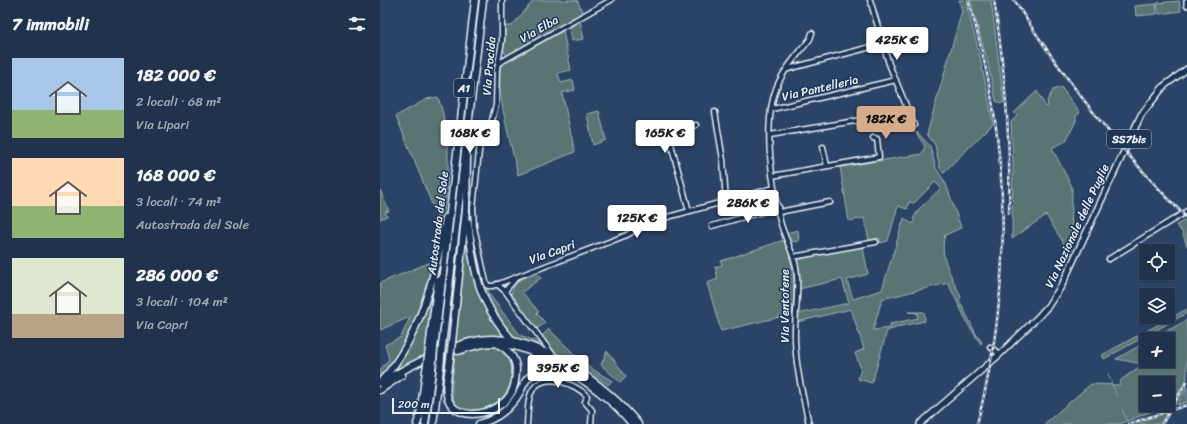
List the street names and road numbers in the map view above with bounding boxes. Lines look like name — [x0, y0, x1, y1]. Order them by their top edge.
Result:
street label: Via Elba — [515, 9, 563, 49]
street label: Via Procida — [475, 35, 503, 96]
street label: Via Pantelleria — [780, 69, 860, 107]
road number: A1 — [454, 79, 474, 97]
road number: SS7bis — [1107, 130, 1151, 148]
street label: Via Nazionale delle Puglie — [1039, 160, 1116, 292]
street label: Autostrada del Sole — [421, 170, 455, 277]
street label: Via Capri — [526, 233, 579, 270]
street label: Via Ventotene — [774, 269, 796, 343]

